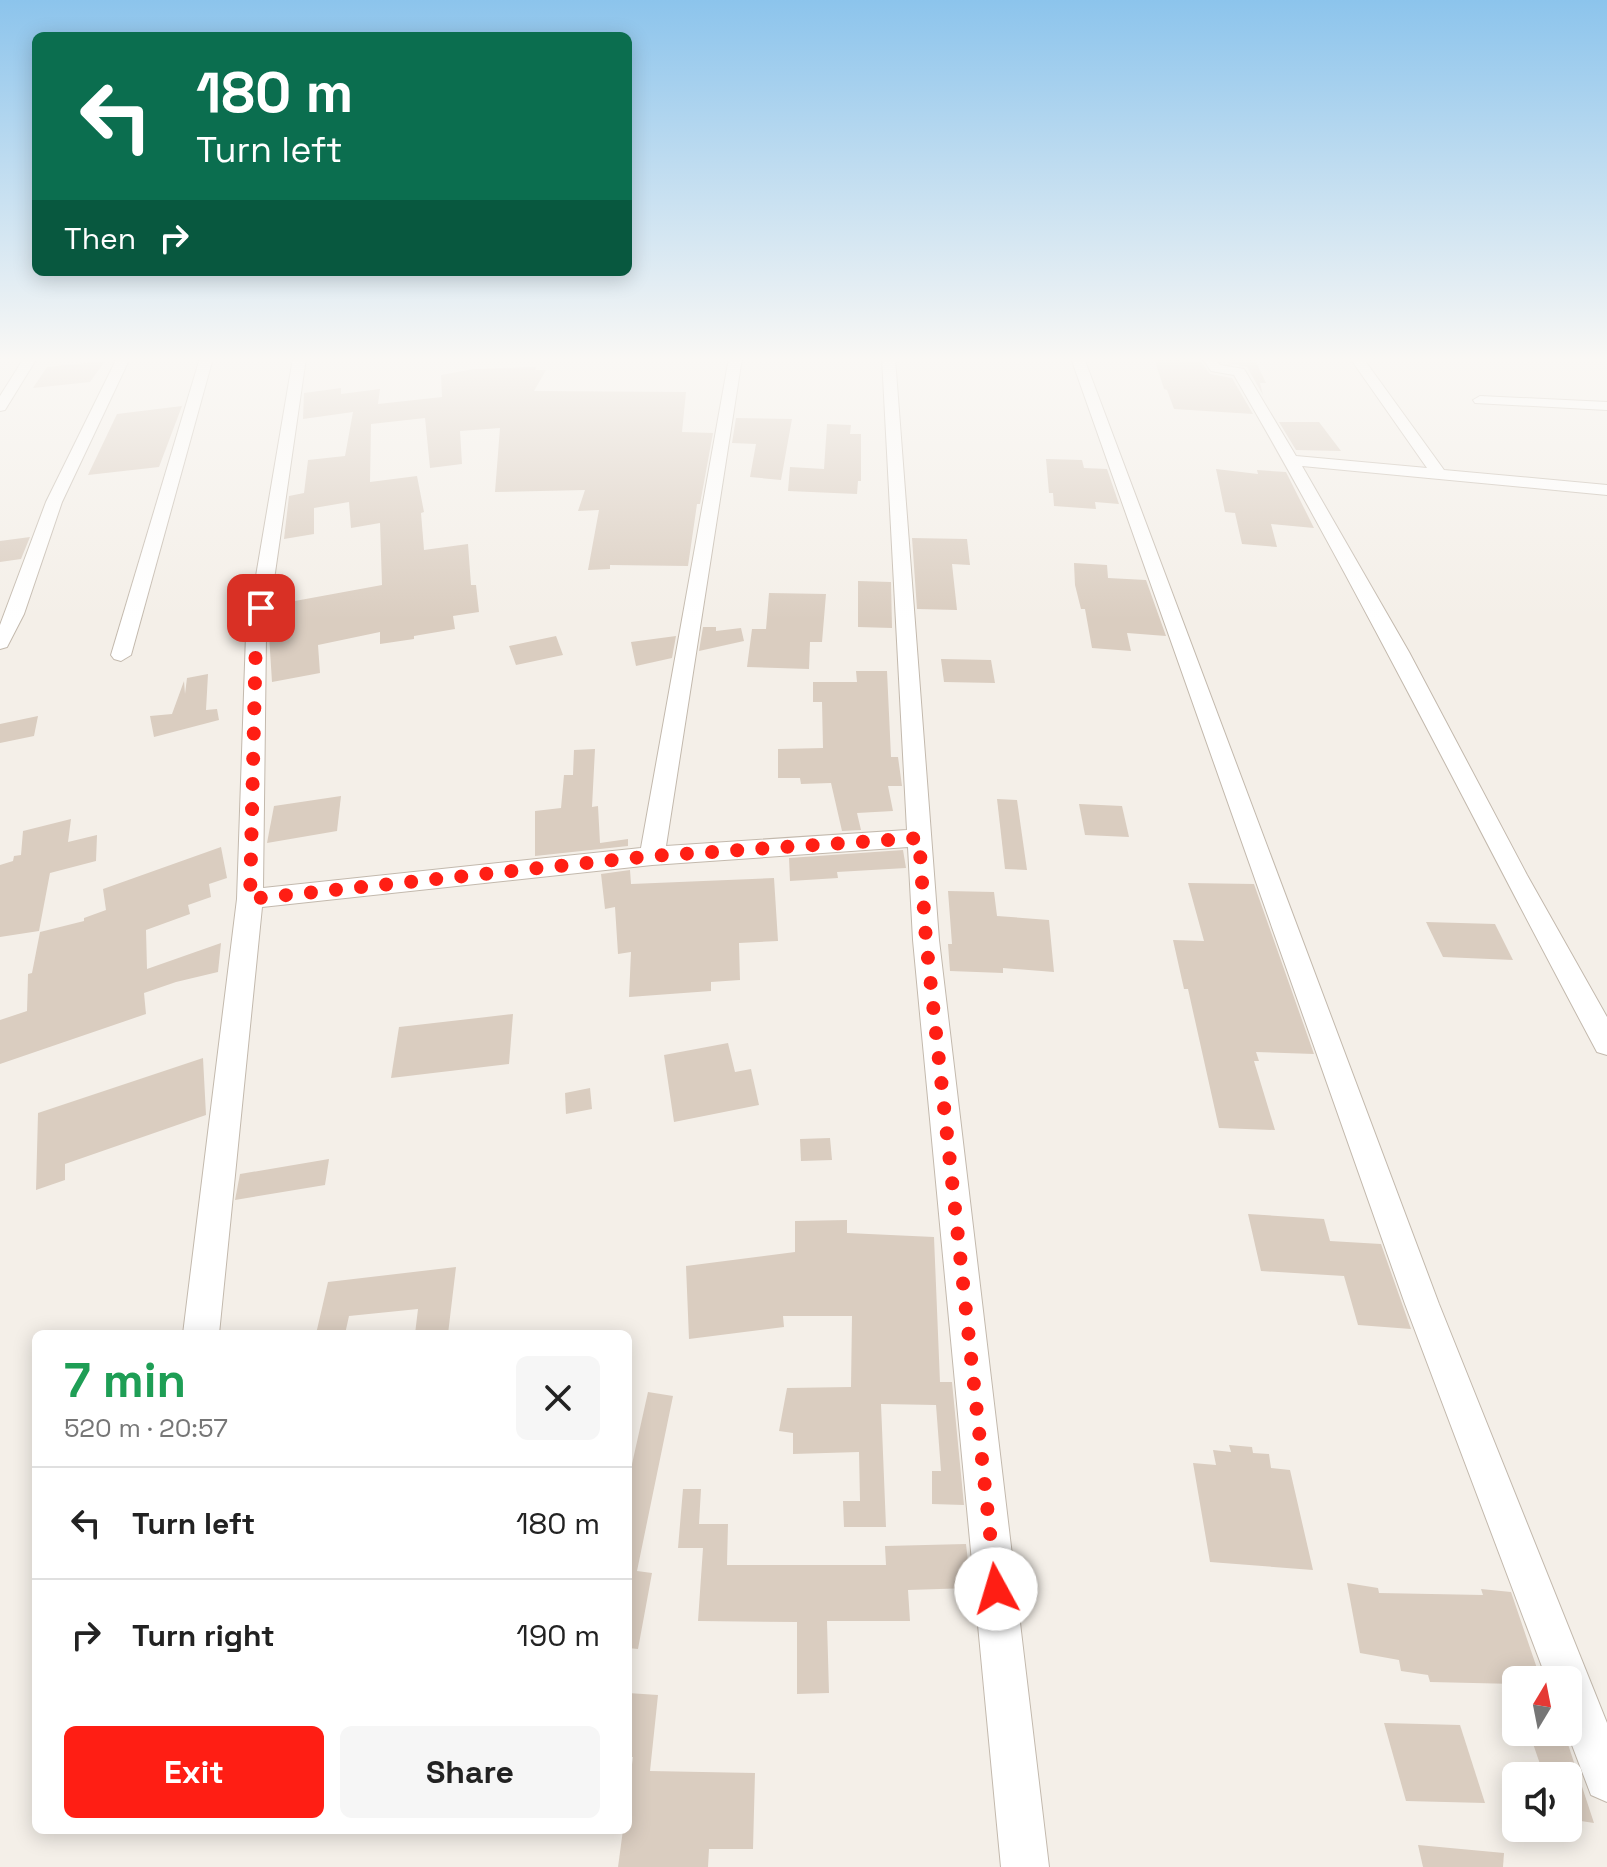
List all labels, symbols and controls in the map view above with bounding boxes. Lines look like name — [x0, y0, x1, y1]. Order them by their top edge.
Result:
text: 180 m — [196, 57, 353, 128]
icon: left — [64, 64, 168, 168]
text: Turn left — [196, 127, 343, 173]
icon: right — [152, 216, 196, 260]
text: Then — [64, 219, 136, 258]
pin — [227, 574, 295, 642]
icon: arrive — [239, 586, 283, 630]
text: 7 min — [64, 1350, 186, 1411]
button: close — [516, 1356, 600, 1440]
text: 520 m · 20:57 — [64, 1411, 228, 1445]
icon: left — [64, 1501, 108, 1545]
text: Turn left — [132, 1504, 255, 1543]
text: 180 m — [516, 1504, 600, 1543]
position arrow — [954, 1547, 1038, 1631]
icon: right — [64, 1613, 108, 1657]
text: Turn right — [132, 1616, 275, 1655]
text: 190 m — [516, 1616, 600, 1655]
north arrow — [1502, 1666, 1582, 1746]
map controls — [1502, 1666, 1582, 1842]
button: Exit — [64, 1726, 324, 1818]
button: Share — [340, 1726, 600, 1818]
button: sound — [1502, 1762, 1582, 1842]

